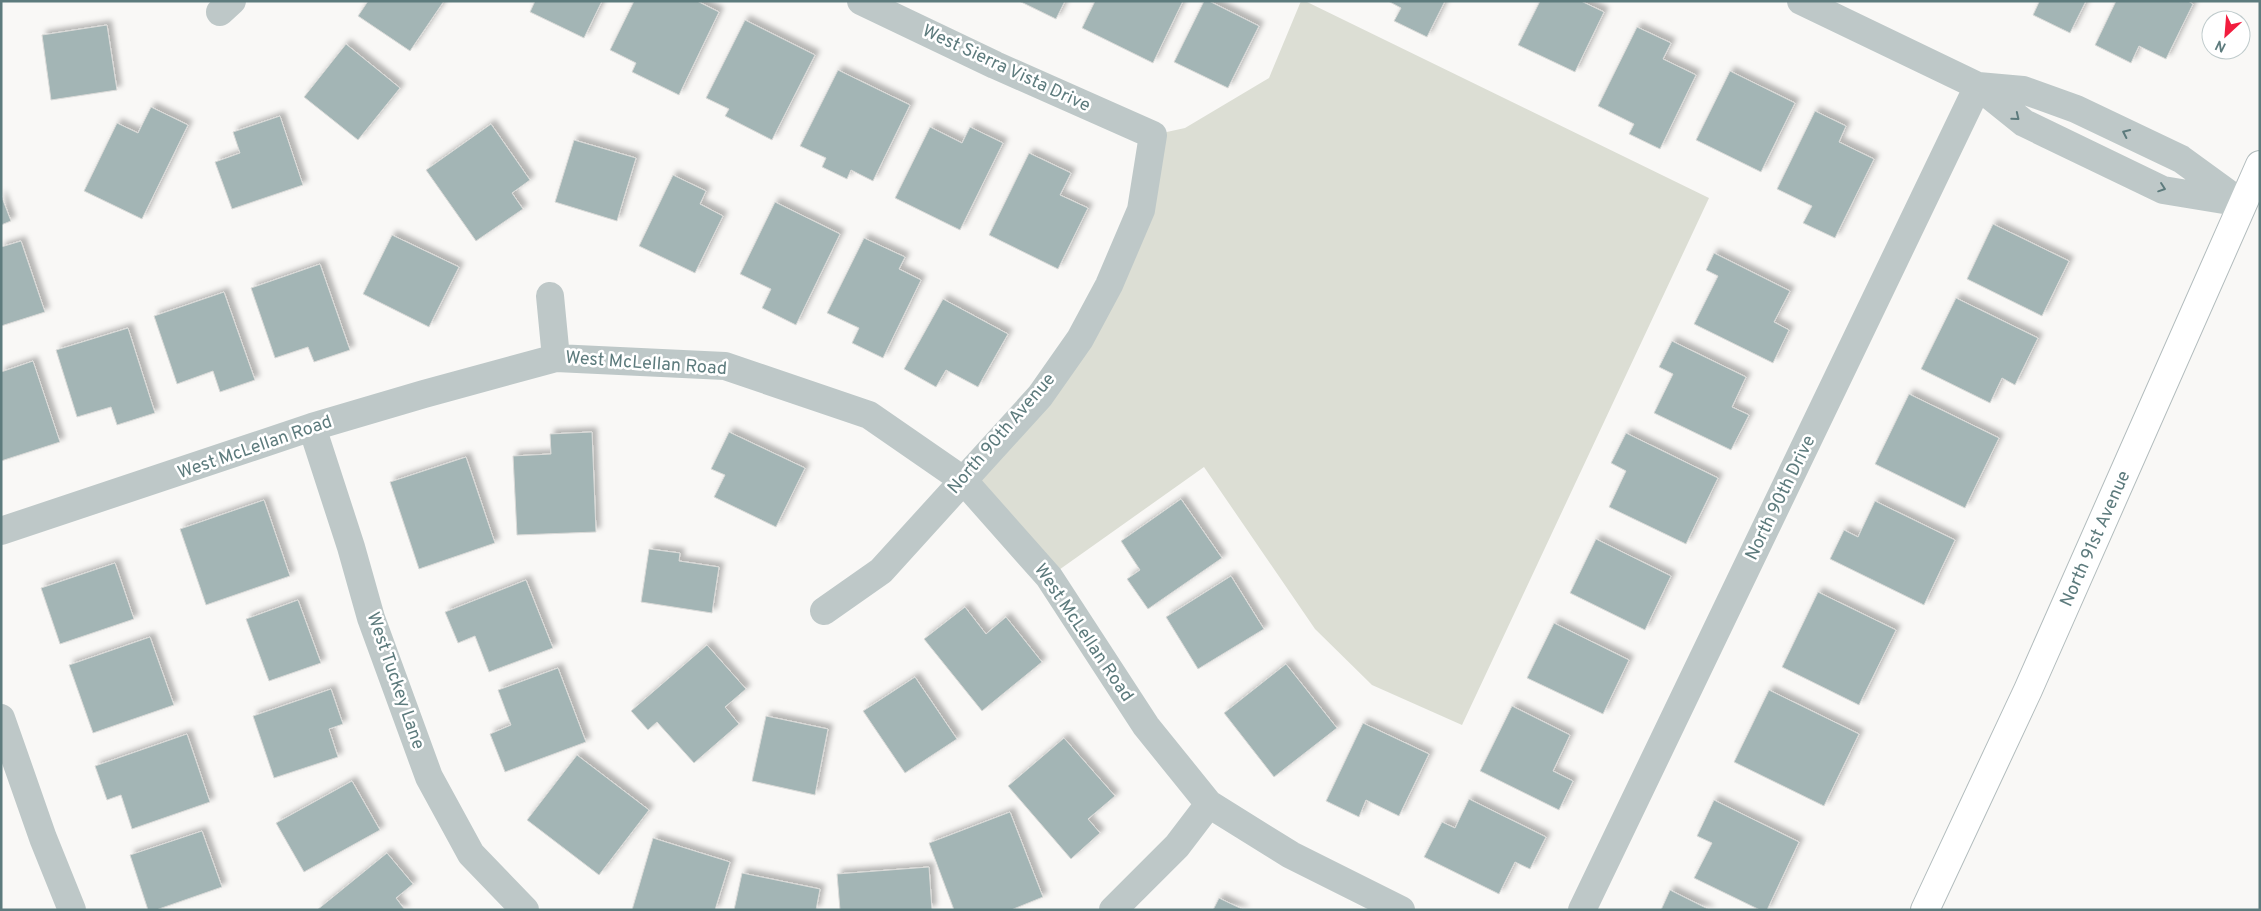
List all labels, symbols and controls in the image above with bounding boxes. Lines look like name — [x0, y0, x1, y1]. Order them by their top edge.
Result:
north arrow — [2201, 10, 2251, 60]
street label: West Sierra Vista Drive — [918, 20, 1094, 118]
text: N — [2213, 35, 2229, 55]
one-way arrow — [2010, 111, 2019, 119]
one-way arrow — [2122, 129, 2131, 139]
one-way arrow — [2157, 182, 2166, 192]
street label: West McLellan Road — [564, 347, 728, 381]
street label: North 90th Avenue — [943, 369, 1061, 499]
street label: West McLellan Road — [175, 411, 335, 485]
street label: North 90th Drive — [1741, 432, 1821, 564]
street label: North 91st Avenue — [2056, 467, 2136, 611]
street label: West McLellan Road — [1028, 559, 1138, 707]
street label: West Tuckey Lane — [361, 609, 429, 753]

